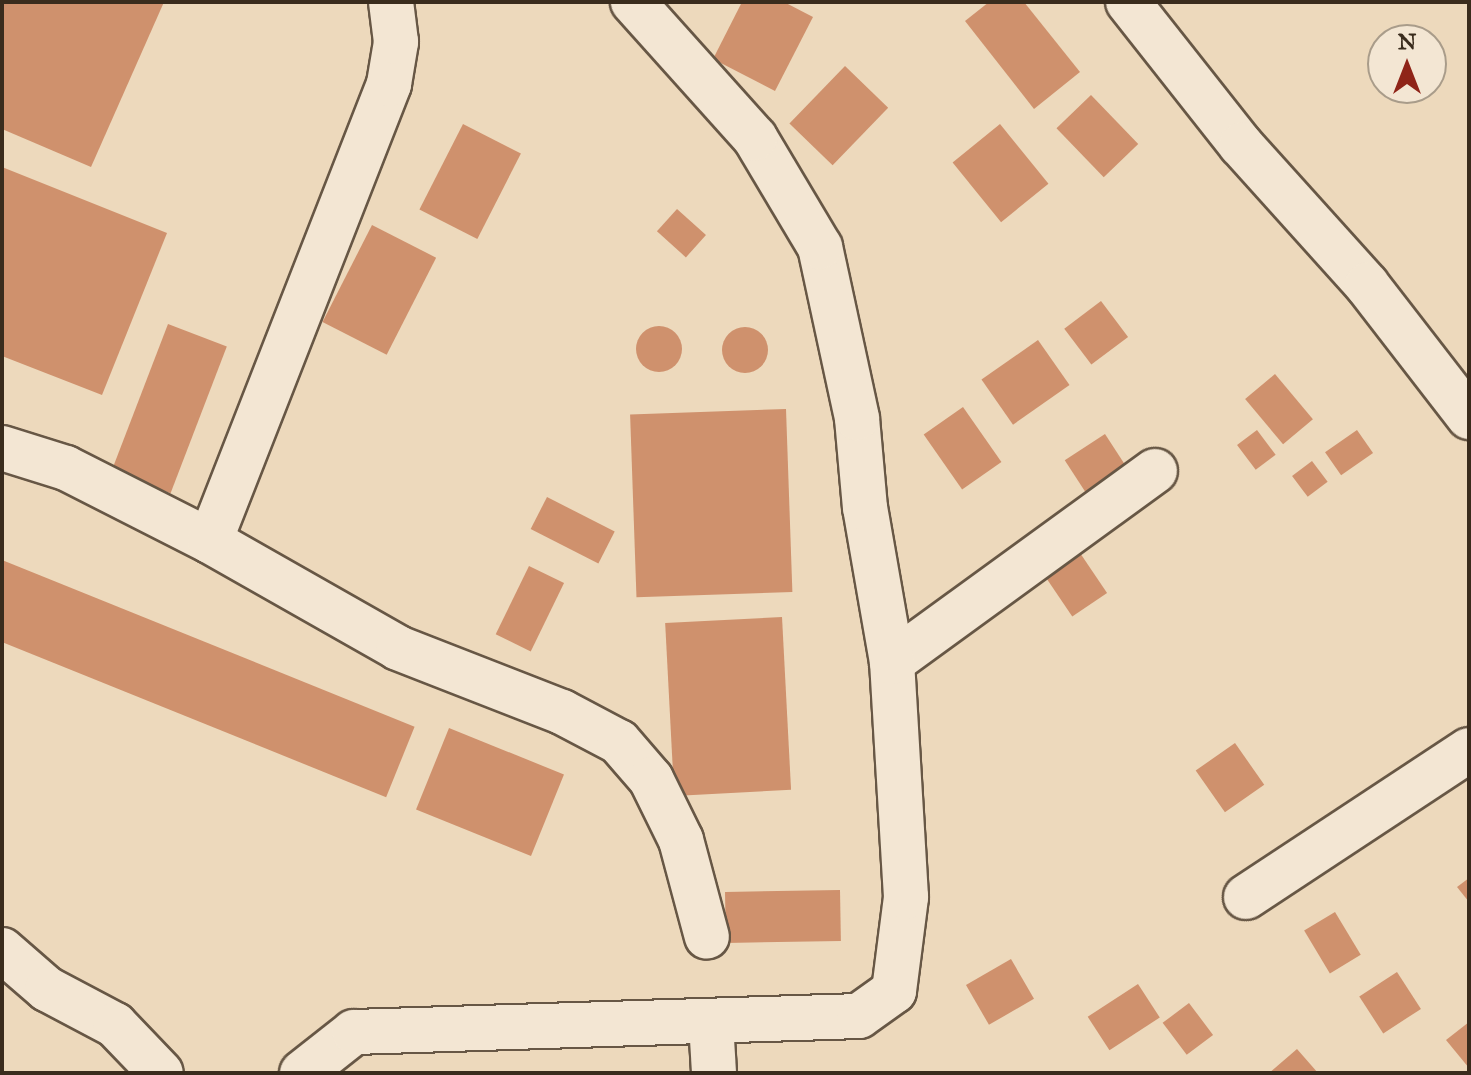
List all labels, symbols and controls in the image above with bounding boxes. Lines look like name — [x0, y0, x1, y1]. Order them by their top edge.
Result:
north arrow — [1367, 24, 1447, 104]
text: N — [1398, 28, 1416, 55]

